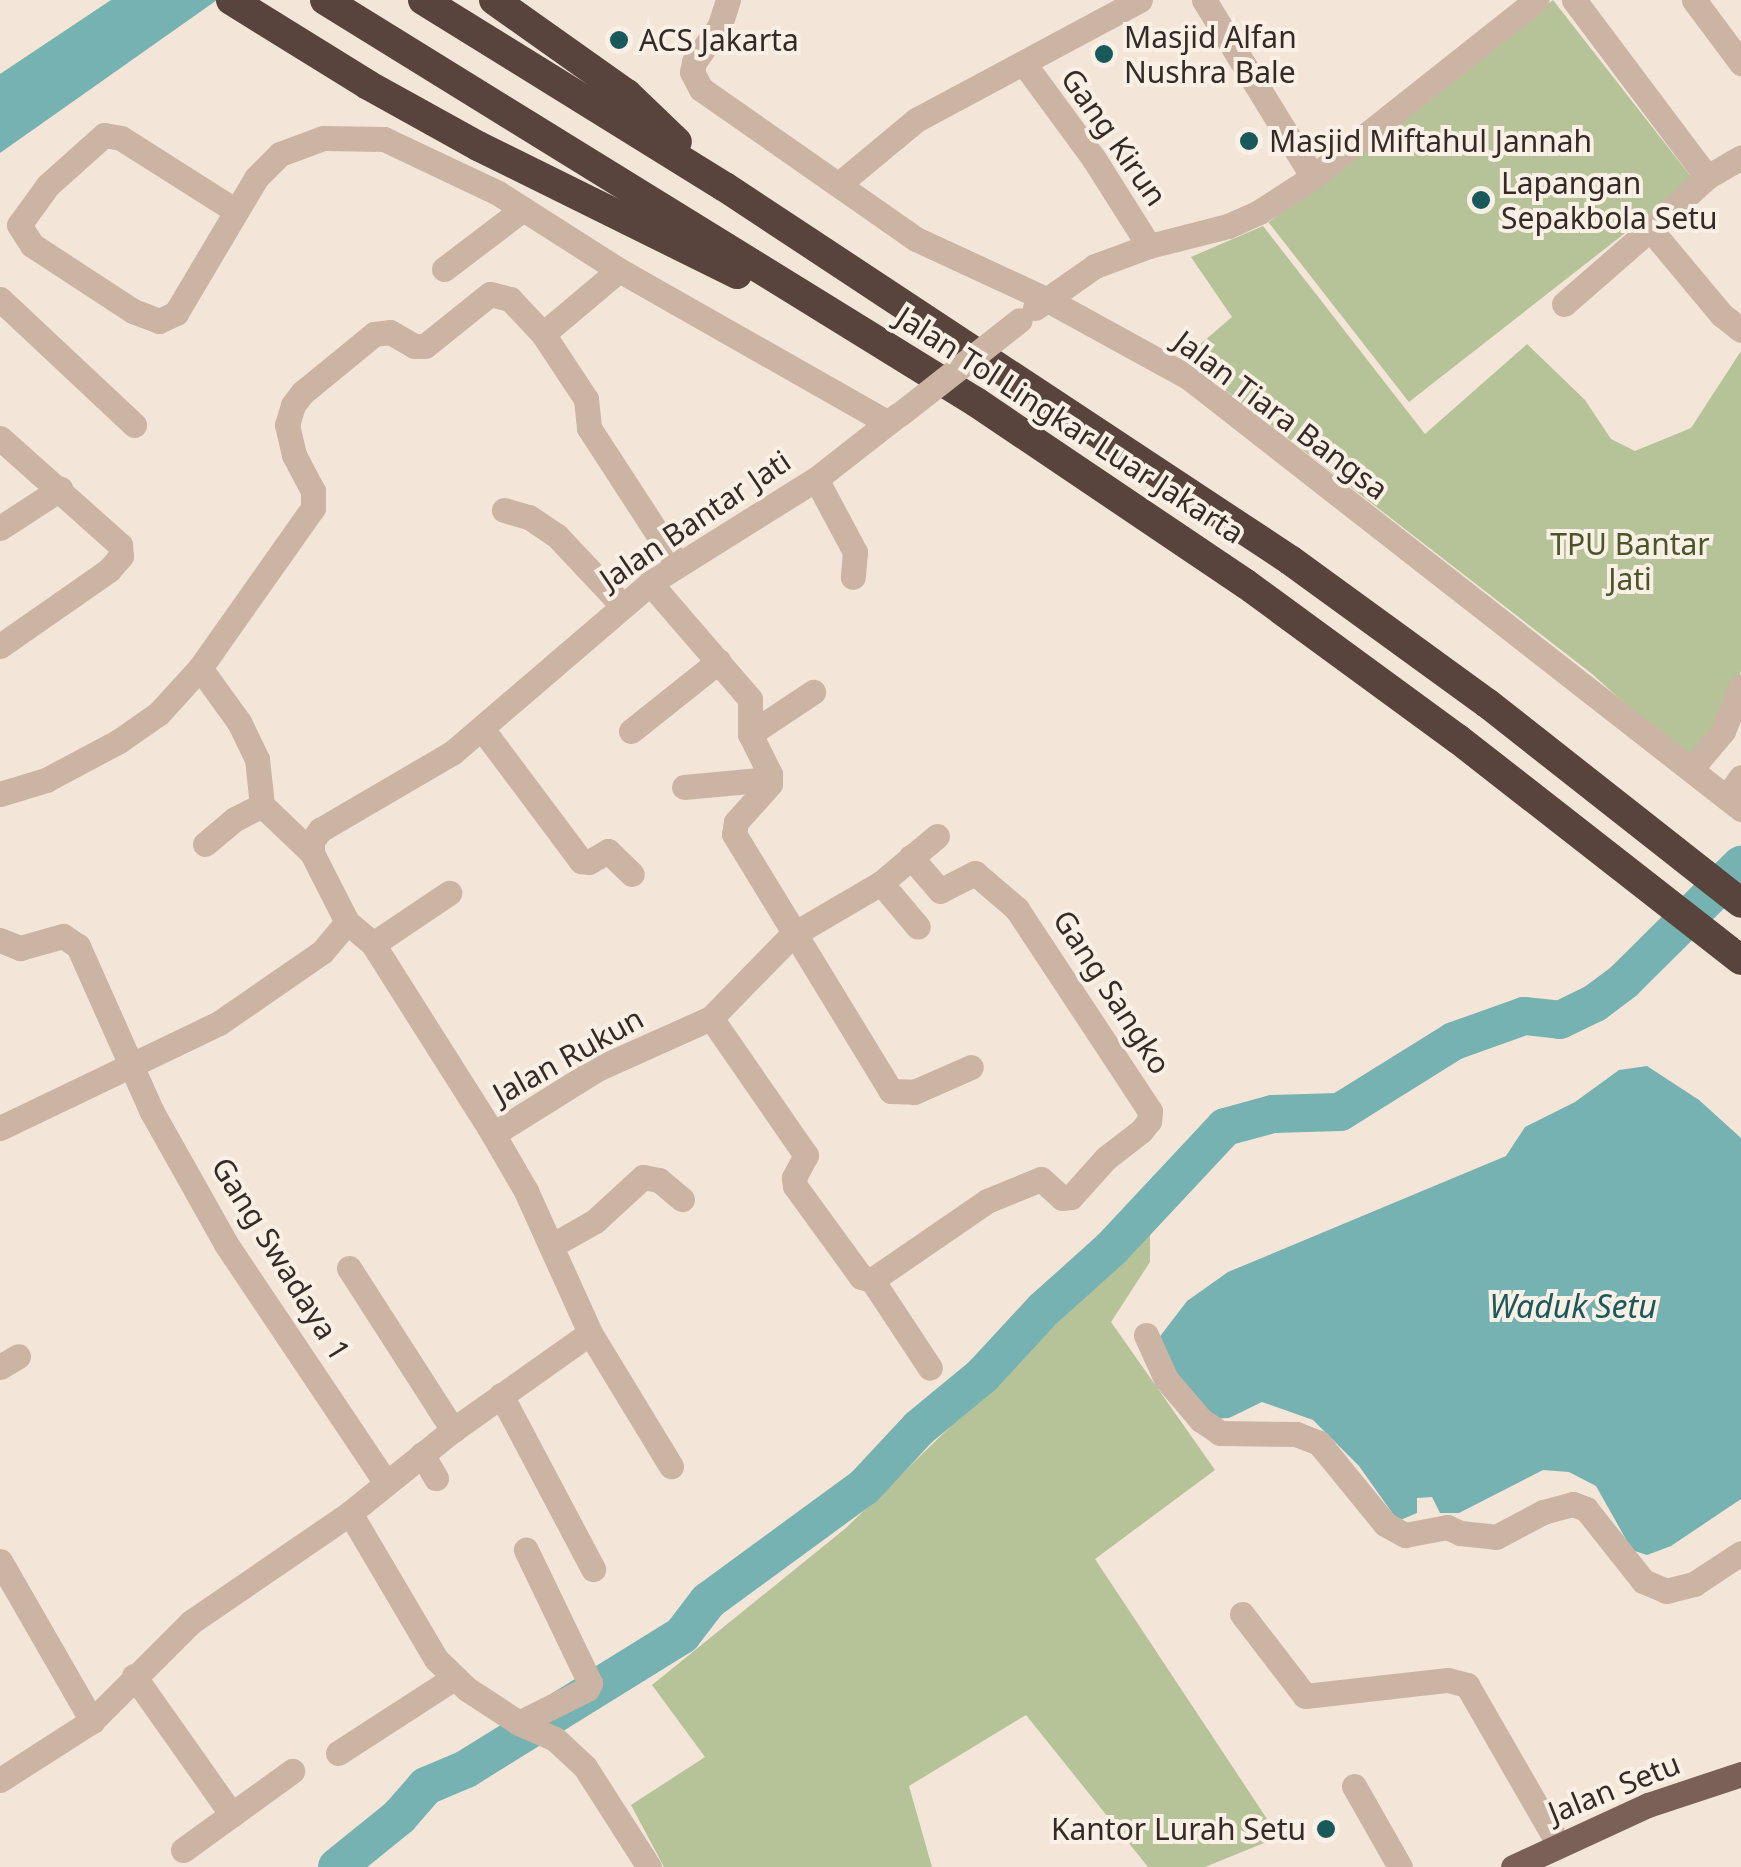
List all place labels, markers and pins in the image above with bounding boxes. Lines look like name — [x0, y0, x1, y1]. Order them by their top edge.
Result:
place label: Masjid Alfan Nushra Bale — [1124, 19, 1297, 90]
place label: ACS Jakarta — [639, 22, 799, 58]
marker: ACS Jakarta — [608, 29, 630, 51]
marker: Masjid Alfan Nushra Bale — [1093, 43, 1115, 65]
place label: Masjid Miftahul Jannah — [1269, 123, 1592, 159]
marker: Masjid Miftahul Jannah — [1238, 130, 1260, 152]
place label: Lapangan Sepakbola Setu — [1501, 165, 1717, 236]
marker: Lapangan Sepakbola Setu — [1470, 189, 1492, 211]
place label: Kantor Lurah Setu — [1051, 1811, 1306, 1847]
marker: Kantor Lurah Setu — [1315, 1818, 1337, 1840]

